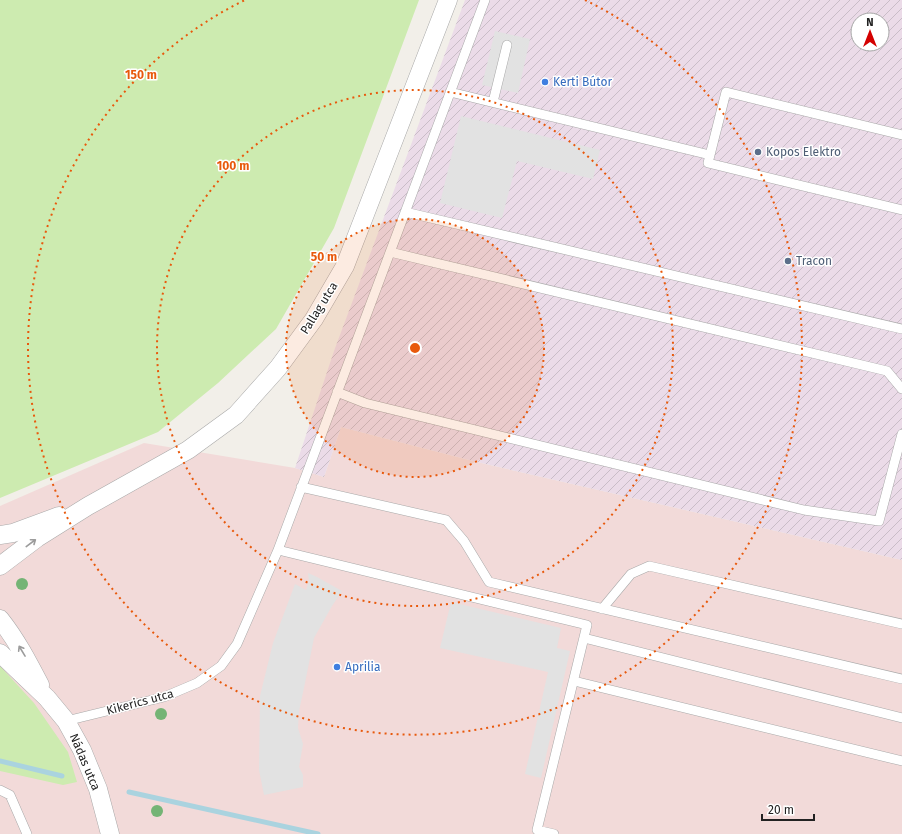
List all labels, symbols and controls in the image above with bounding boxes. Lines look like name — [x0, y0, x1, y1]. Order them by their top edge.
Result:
north arrow — [850, 12, 890, 52]
text: N — [866, 16, 874, 29]
text: 150 m — [125, 68, 157, 82]
place label: Kerti Bútor — [553, 75, 612, 89]
marker: Kerti Bútor — [540, 77, 550, 87]
place label: Kopos Elektro — [766, 145, 841, 159]
marker: Kopos Elektro — [753, 147, 763, 157]
text: 100 m — [217, 159, 249, 173]
text: 50 m — [311, 250, 337, 264]
place label: Tracon — [796, 254, 832, 268]
marker: Tracon — [783, 256, 793, 266]
street label: Pallag utca — [297, 279, 341, 337]
centre of rings — [408, 341, 422, 355]
one-way arrow — [26, 538, 37, 547]
one-way arrow — [18, 646, 26, 657]
place label: Aprilia — [345, 660, 380, 674]
marker: Aprilia — [332, 662, 342, 672]
street label: Kikerics utca — [105, 686, 175, 718]
street label: Nádas utca — [67, 731, 103, 793]
scale bar — [762, 796, 814, 822]
text: 20 m — [768, 803, 794, 817]

